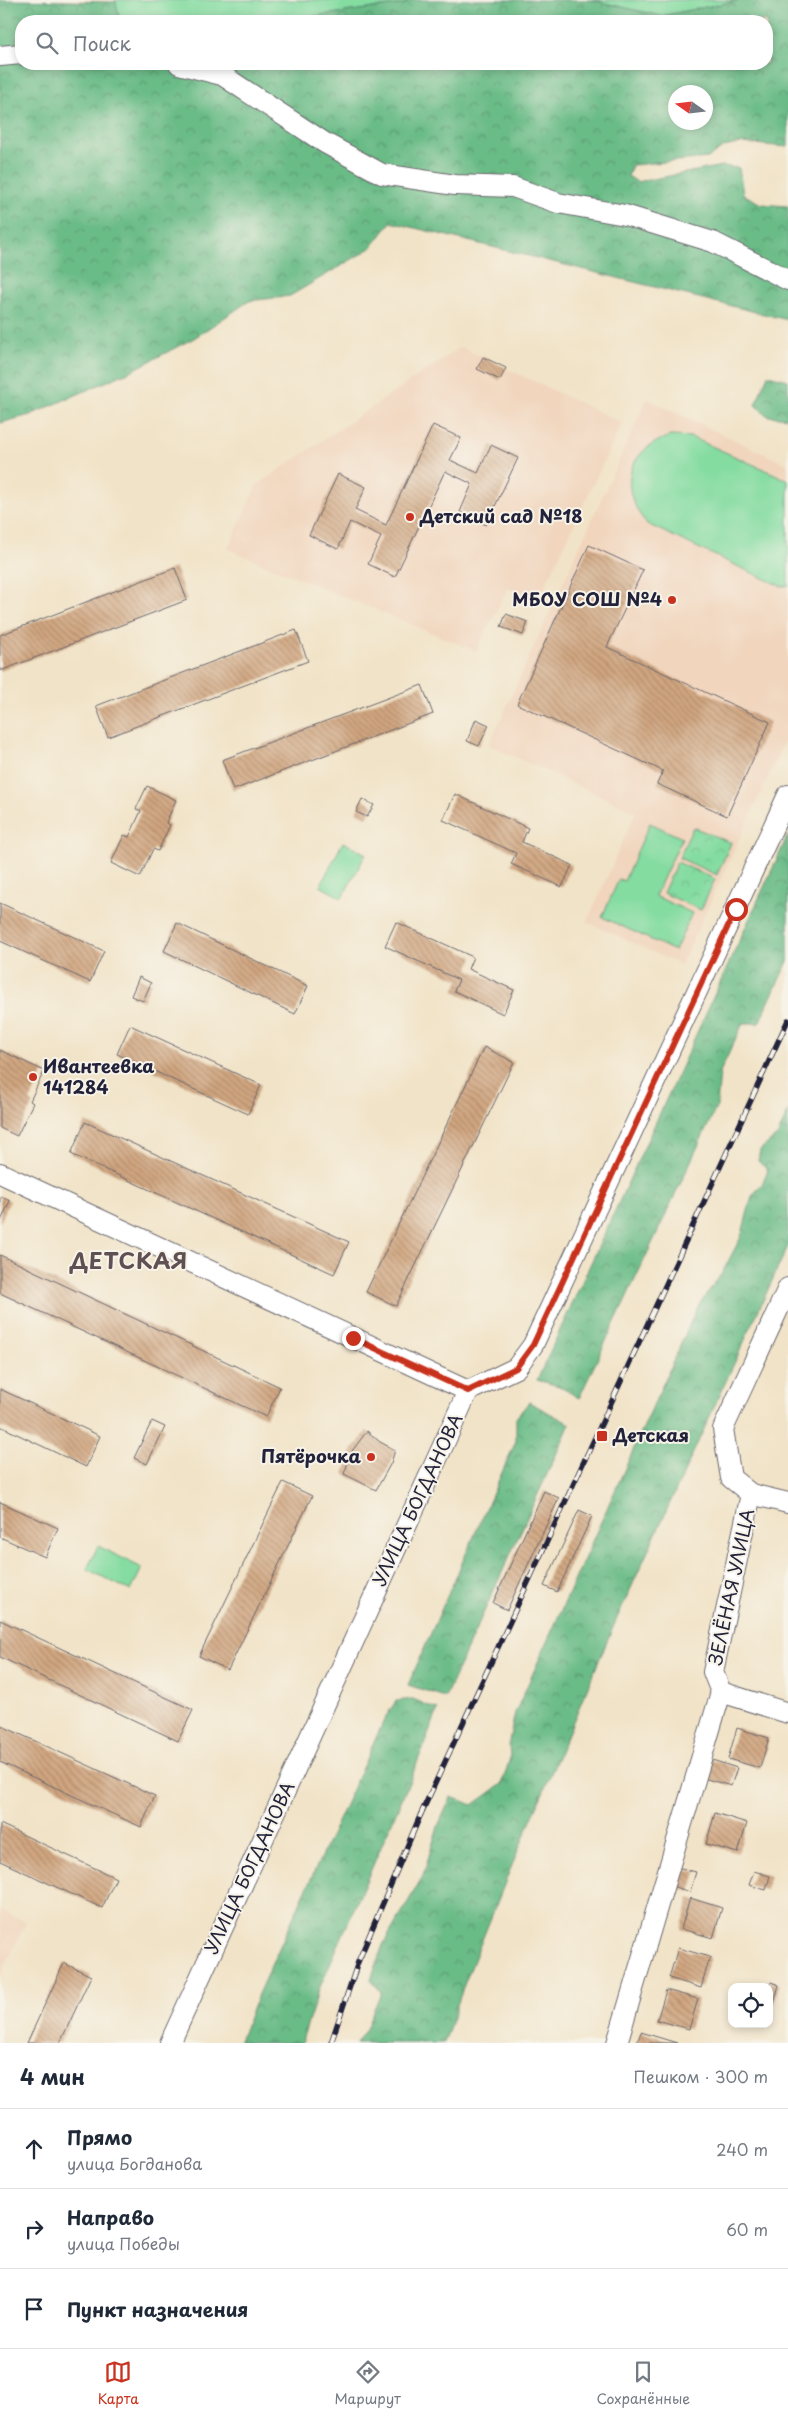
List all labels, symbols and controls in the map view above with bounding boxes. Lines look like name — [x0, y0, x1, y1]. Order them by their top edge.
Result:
search box — [15, 15, 773, 70]
icon: search — [33, 29, 61, 57]
text: Поиск — [73, 29, 131, 57]
north arrow — [668, 85, 713, 130]
place label: Детский сад №18 — [419, 502, 582, 529]
marker: Детский сад №18 — [404, 511, 416, 523]
place label: МБОУ СОШ №4 — [512, 585, 662, 612]
marker: МБОУ СОШ №4 — [666, 594, 678, 606]
route start — [725, 898, 748, 921]
place label: Ивантеевка 141284 — [43, 1052, 154, 1100]
marker: Ивантеевка 141284 — [27, 1071, 39, 1083]
district label: ДЕТСКАЯ — [69, 1243, 188, 1276]
route end — [342, 1327, 365, 1350]
street label: УЛИЦА БОГДАНОВА — [365, 1409, 468, 1590]
place label: Детская — [612, 1421, 689, 1448]
marker: Детская — [595, 1429, 609, 1443]
place label: Пятёрочка — [261, 1442, 361, 1469]
marker: Пятёрочка — [365, 1451, 377, 1463]
street label: ЗЕЛЁНАЯ УЛИЦА — [701, 1506, 760, 1667]
street label: УЛИЦА БОГДАНОВА — [197, 1777, 300, 1958]
map controls — [728, 1983, 773, 2028]
button: locate — [728, 1983, 773, 2028]
text: 4 мин — [20, 2060, 85, 2092]
text: Пешком · 300 m — [634, 2064, 768, 2088]
text: Прямо — [67, 2123, 132, 2151]
icon: ahead — [20, 2135, 48, 2163]
text: 240 m — [716, 2137, 768, 2161]
text: улица Богданова — [67, 2151, 202, 2175]
text: Направо — [67, 2203, 154, 2231]
icon: right — [20, 2215, 48, 2243]
text: 60 m — [726, 2217, 768, 2241]
text: улица Победы — [67, 2231, 180, 2255]
icon: arrive — [20, 2295, 48, 2323]
text: Пункт назначения — [67, 2295, 248, 2323]
tab: Карта — [98, 2358, 139, 2409]
tab: Маршрут — [335, 2358, 401, 2409]
tab: Сохранённые — [597, 2358, 690, 2409]

